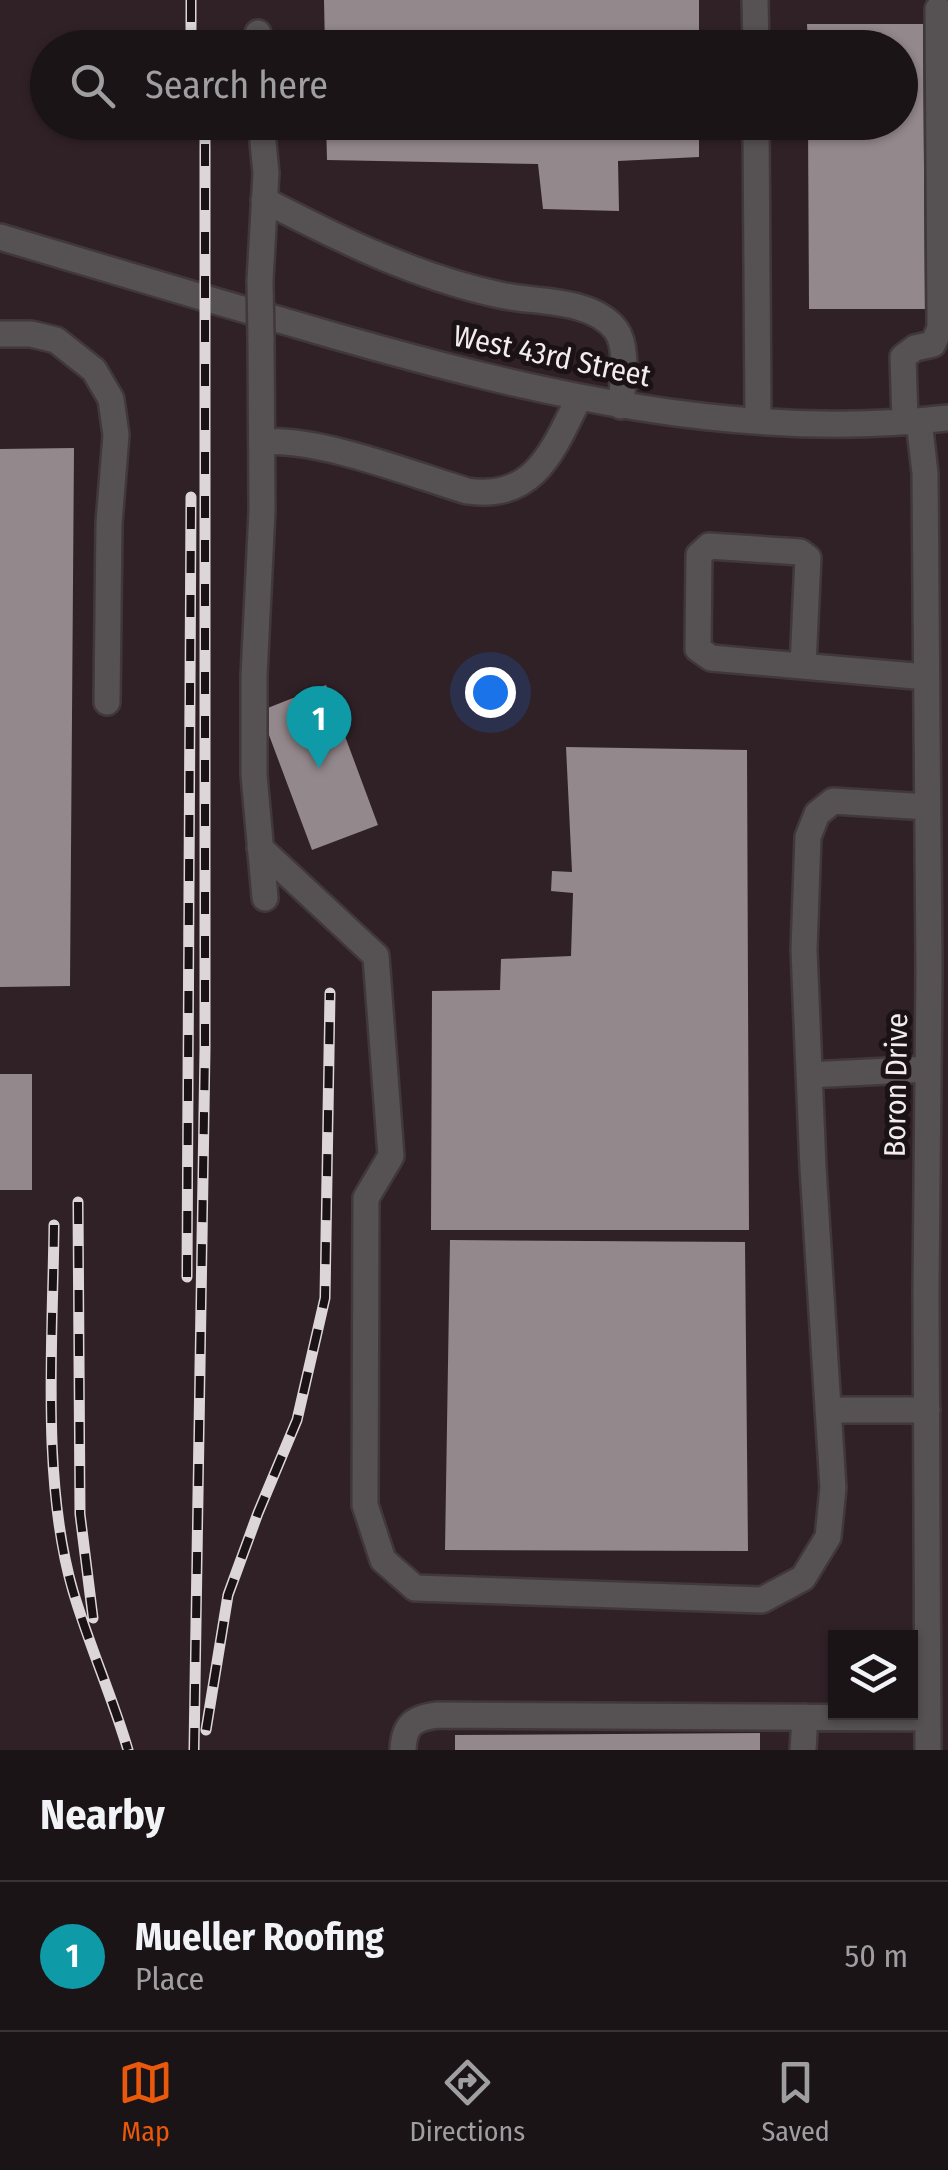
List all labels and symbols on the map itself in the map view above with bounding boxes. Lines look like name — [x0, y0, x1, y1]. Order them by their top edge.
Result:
street label: West 43rd Street — [450, 318, 654, 395]
your location — [465, 667, 516, 718]
pin: 1 — [286, 686, 352, 768]
street label: Boron Drive — [877, 1013, 915, 1157]

